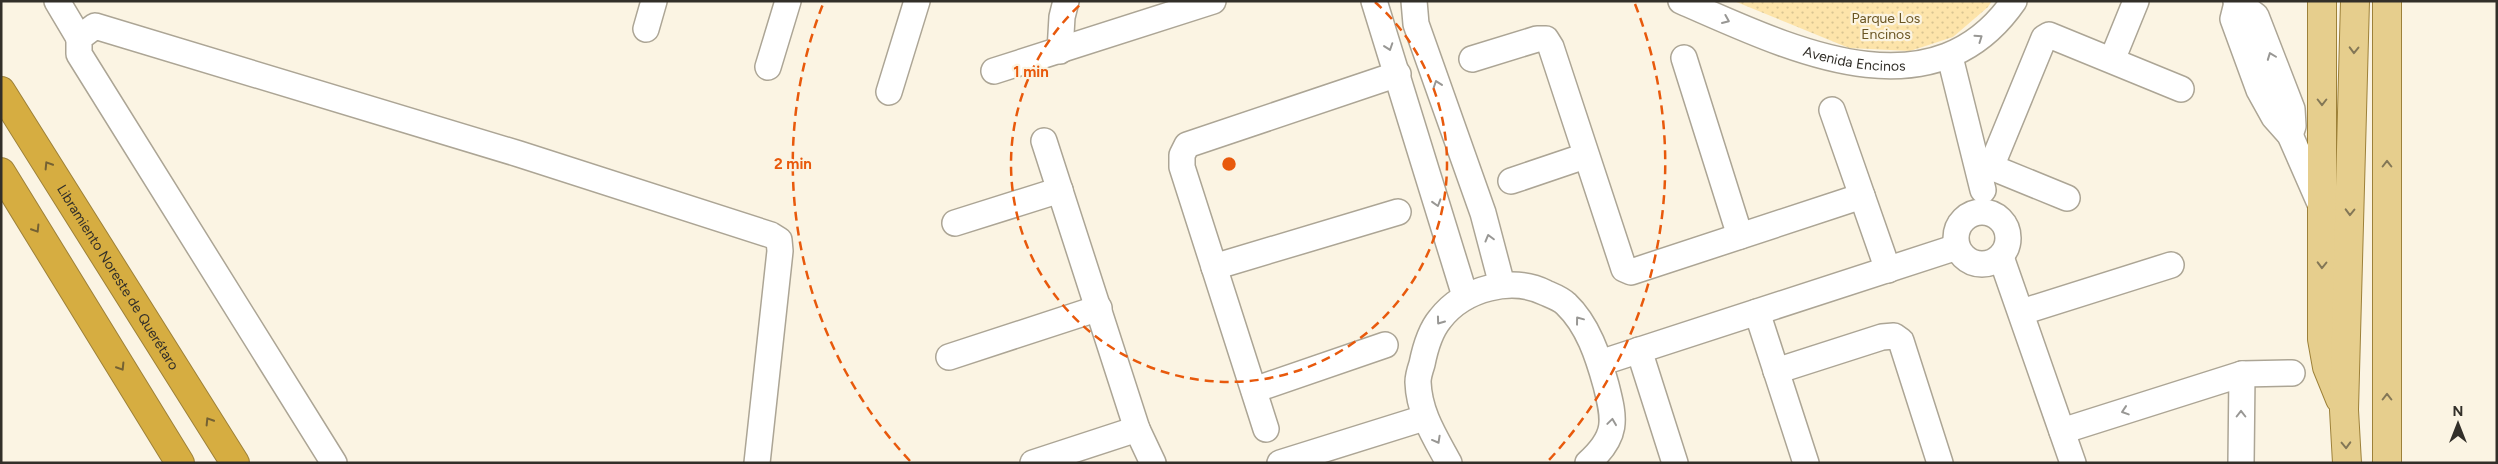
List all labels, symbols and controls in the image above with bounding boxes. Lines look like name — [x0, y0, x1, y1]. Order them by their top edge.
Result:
park label: Parque Los Encinos — [1852, 10, 1920, 43]
one-way arrow — [1721, 14, 1730, 25]
one-way arrow — [1974, 35, 1983, 44]
one-way arrow — [1383, 43, 1393, 51]
street label: Avenida Encinos — [1801, 43, 1906, 75]
one-way arrow — [2349, 46, 2359, 54]
one-way arrow — [2267, 52, 2277, 61]
text: 1 min — [1013, 63, 1049, 81]
one-way arrow — [1433, 80, 1443, 89]
one-way arrow — [2317, 99, 2327, 107]
text: 2 min — [774, 155, 812, 173]
centre of rings — [1220, 155, 1238, 173]
one-way arrow — [2382, 160, 2392, 168]
one-way arrow — [45, 162, 54, 171]
street label: Libramiento Noreste de Querétaro — [53, 182, 182, 373]
one-way arrow — [1431, 198, 1441, 206]
one-way arrow — [2345, 209, 2356, 217]
one-way arrow — [30, 223, 39, 232]
one-way arrow — [1484, 233, 1495, 242]
one-way arrow — [2317, 262, 2327, 269]
one-way arrow — [1437, 315, 1446, 325]
one-way arrow — [1576, 316, 1585, 326]
one-way arrow — [115, 362, 125, 371]
one-way arrow — [2382, 392, 2392, 400]
north arrow — [2433, 399, 2483, 449]
text: N — [2453, 403, 2463, 420]
one-way arrow — [2122, 405, 2130, 415]
one-way arrow — [2236, 410, 2246, 418]
one-way arrow — [205, 418, 215, 427]
one-way arrow — [1606, 418, 1617, 426]
one-way arrow — [1430, 435, 1440, 444]
one-way arrow — [2340, 441, 2351, 449]

